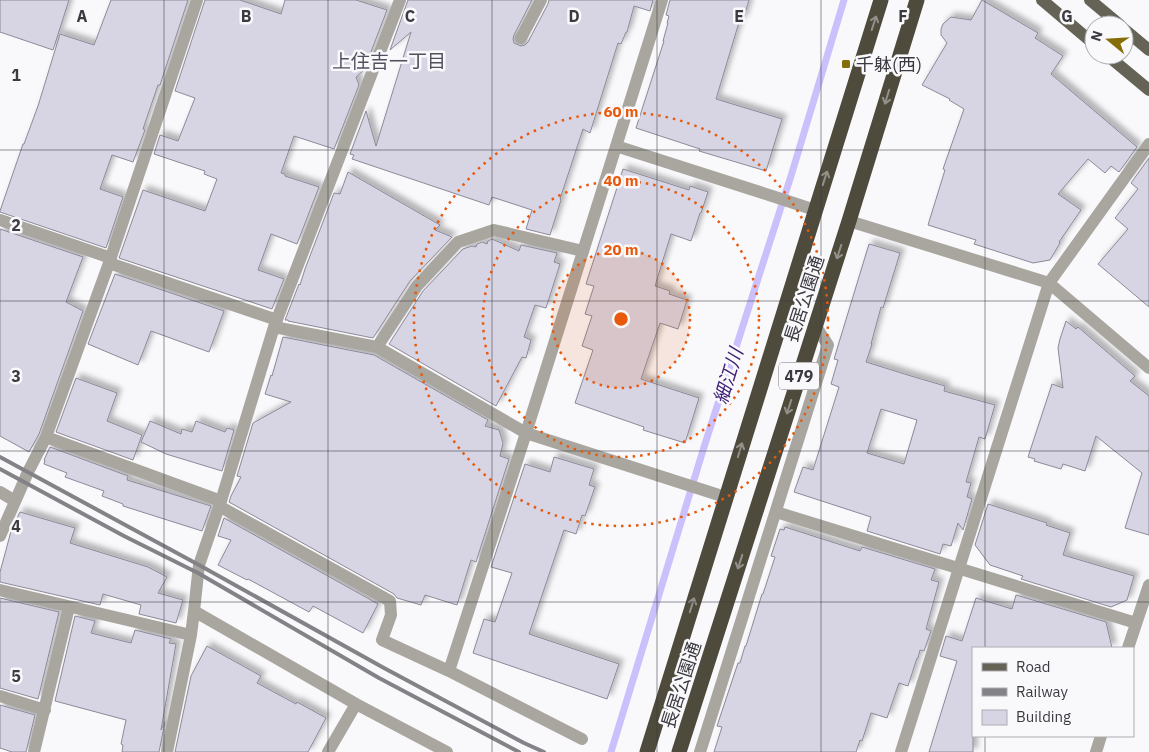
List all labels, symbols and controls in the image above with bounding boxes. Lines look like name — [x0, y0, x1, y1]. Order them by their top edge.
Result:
text: A — [77, 6, 88, 26]
text: B — [241, 6, 252, 26]
text: C — [405, 6, 415, 26]
text: D — [568, 6, 580, 26]
text: E — [734, 6, 744, 26]
text: F — [898, 6, 908, 26]
text: G — [1061, 6, 1073, 26]
north arrow — [1084, 15, 1134, 65]
one-way arrow — [870, 16, 879, 31]
text: N — [1087, 28, 1107, 44]
district label: 上住吉一丁目 — [332, 49, 446, 73]
place label: 千躰(西) — [856, 53, 922, 76]
marker: 千躰(西) — [840, 58, 852, 70]
text: 1 — [11, 65, 21, 85]
one-way arrow — [882, 88, 891, 104]
text: 60 m — [604, 102, 638, 121]
one-way arrow — [821, 170, 831, 186]
text: 40 m — [604, 171, 638, 190]
text: 2 — [11, 215, 21, 235]
text: 20 m — [604, 240, 638, 259]
one-way arrow — [834, 244, 843, 259]
street label: 長居公園通 — [779, 253, 829, 345]
centre of rings — [612, 310, 630, 328]
water label: 細江川 — [708, 343, 748, 407]
road number: 479 — [779, 362, 819, 390]
text: 3 — [11, 366, 21, 386]
one-way arrow — [784, 398, 794, 414]
one-way arrow — [736, 443, 745, 458]
text: 4 — [11, 516, 21, 536]
one-way arrow — [735, 553, 744, 569]
one-way arrow — [687, 597, 697, 613]
street label: 長居公園通 — [656, 639, 706, 731]
legend — [972, 647, 1134, 737]
text: Road — [1016, 657, 1051, 676]
text: 5 — [11, 666, 21, 686]
text: Railway — [1016, 682, 1069, 701]
text: Building — [1016, 707, 1071, 726]

